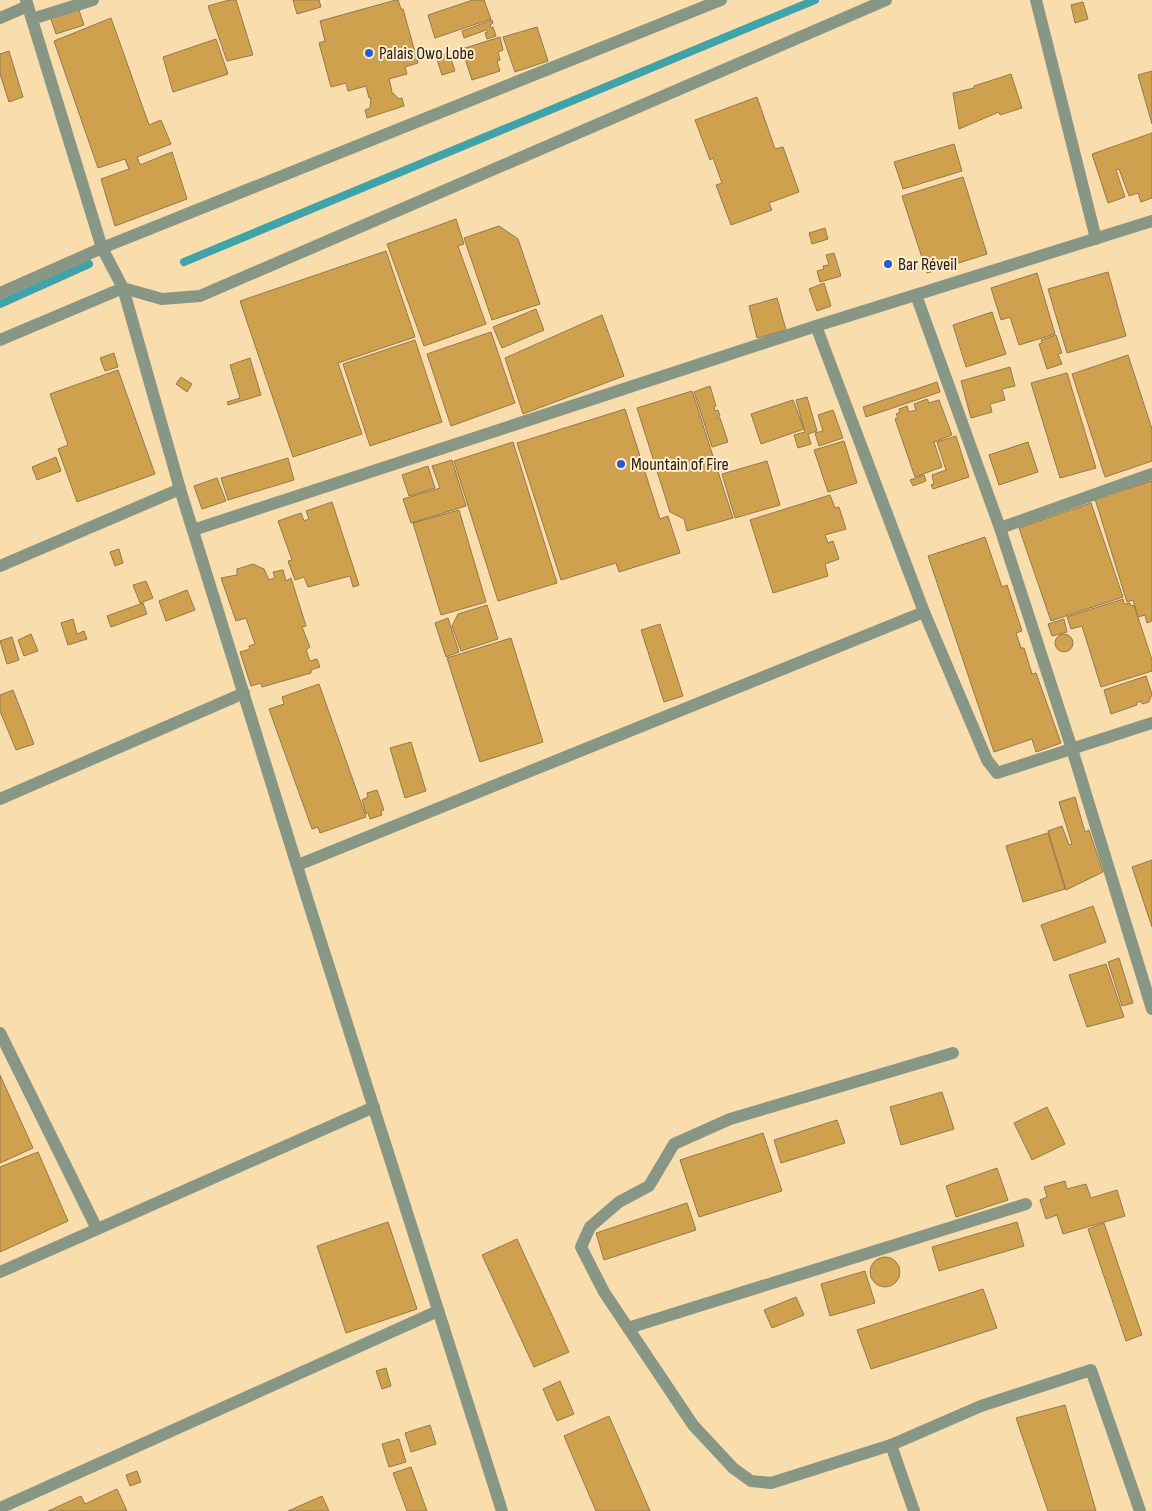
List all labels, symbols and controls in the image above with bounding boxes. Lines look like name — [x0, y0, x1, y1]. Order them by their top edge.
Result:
place label: Palais Owo Lobe — [379, 43, 474, 64]
marker: Palais Owo Lobe — [363, 47, 375, 59]
place label: Bar Réveil — [898, 254, 957, 275]
marker: Bar Réveil — [882, 258, 894, 270]
place label: Mountain of Fire — [631, 454, 729, 475]
marker: Mountain of Fire — [615, 458, 627, 470]

